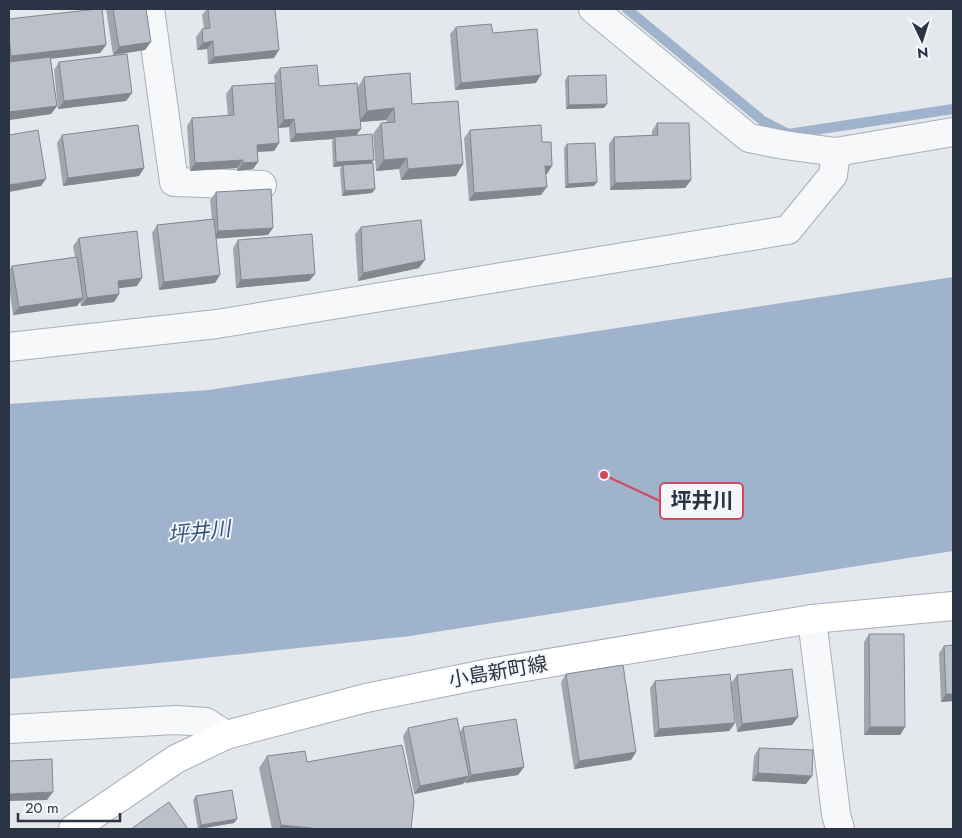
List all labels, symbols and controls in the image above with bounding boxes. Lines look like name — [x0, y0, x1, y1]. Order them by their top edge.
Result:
north arrow — [897, 15, 947, 65]
text: N — [917, 43, 929, 63]
callout: 坪井川 — [660, 483, 743, 519]
text: 坪井川 — [671, 486, 734, 516]
water label: 坪井川 — [166, 514, 234, 550]
street label: 小島新町線 — [446, 649, 550, 695]
scale bar — [18, 790, 120, 822]
text: 20 m — [25, 797, 59, 819]

